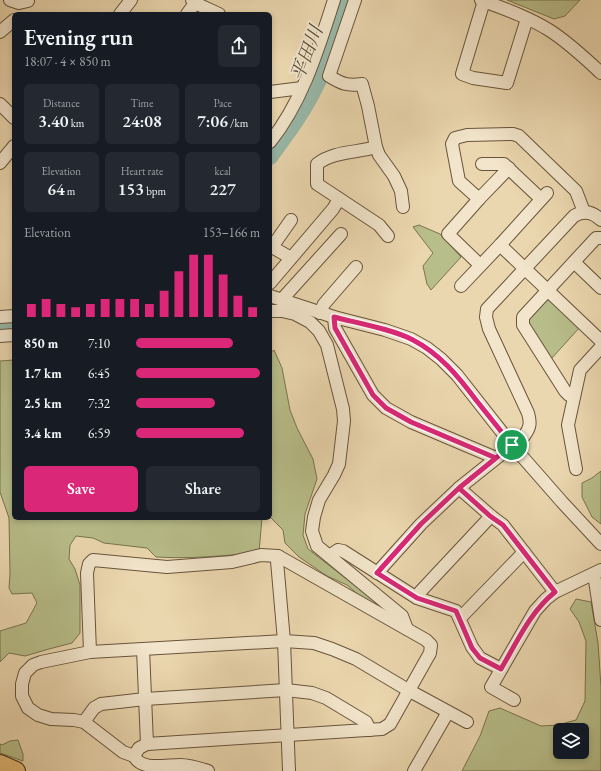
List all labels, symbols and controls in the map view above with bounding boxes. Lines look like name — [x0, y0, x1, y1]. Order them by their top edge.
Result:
water label: 平田川 — [285, 20, 329, 84]
text: Evening run — [24, 23, 133, 52]
button: share — [218, 25, 260, 67]
text: 18:07 · 4 × 850 m — [24, 53, 111, 70]
text: Distance — [43, 96, 80, 110]
text: Time — [131, 96, 153, 110]
text: Pace — [213, 96, 232, 110]
text: 3.40 — [38, 110, 69, 132]
text: 24:08 — [122, 110, 162, 132]
text: 7:06 — [197, 110, 228, 132]
text: km — [69, 116, 84, 130]
text: /km — [228, 116, 248, 130]
text: Elevation — [42, 164, 81, 178]
text: Heart rate — [121, 164, 163, 178]
text: kcal — [214, 164, 231, 178]
text: 64 — [47, 178, 65, 200]
text: 153 — [118, 178, 144, 200]
text: 227 — [210, 178, 236, 200]
text: m — [65, 184, 75, 198]
text: bpm — [144, 184, 166, 198]
text: Elevation — [24, 224, 71, 241]
text: 153–166 m — [203, 224, 260, 241]
text: 850 m — [24, 335, 58, 352]
text: 7:10 — [88, 335, 110, 352]
text: 1.7 km — [24, 365, 62, 382]
text: 6:45 — [88, 365, 110, 382]
text: 2.5 km — [24, 395, 62, 412]
text: 7:32 — [88, 395, 110, 412]
text: 3.4 km — [24, 425, 62, 442]
text: 6:59 — [88, 425, 110, 442]
pin — [495, 428, 529, 462]
icon: arrive — [501, 434, 523, 456]
button: Save — [24, 466, 138, 512]
button: Share — [146, 466, 260, 512]
map controls — [553, 723, 589, 759]
button: layers — [553, 723, 589, 759]

